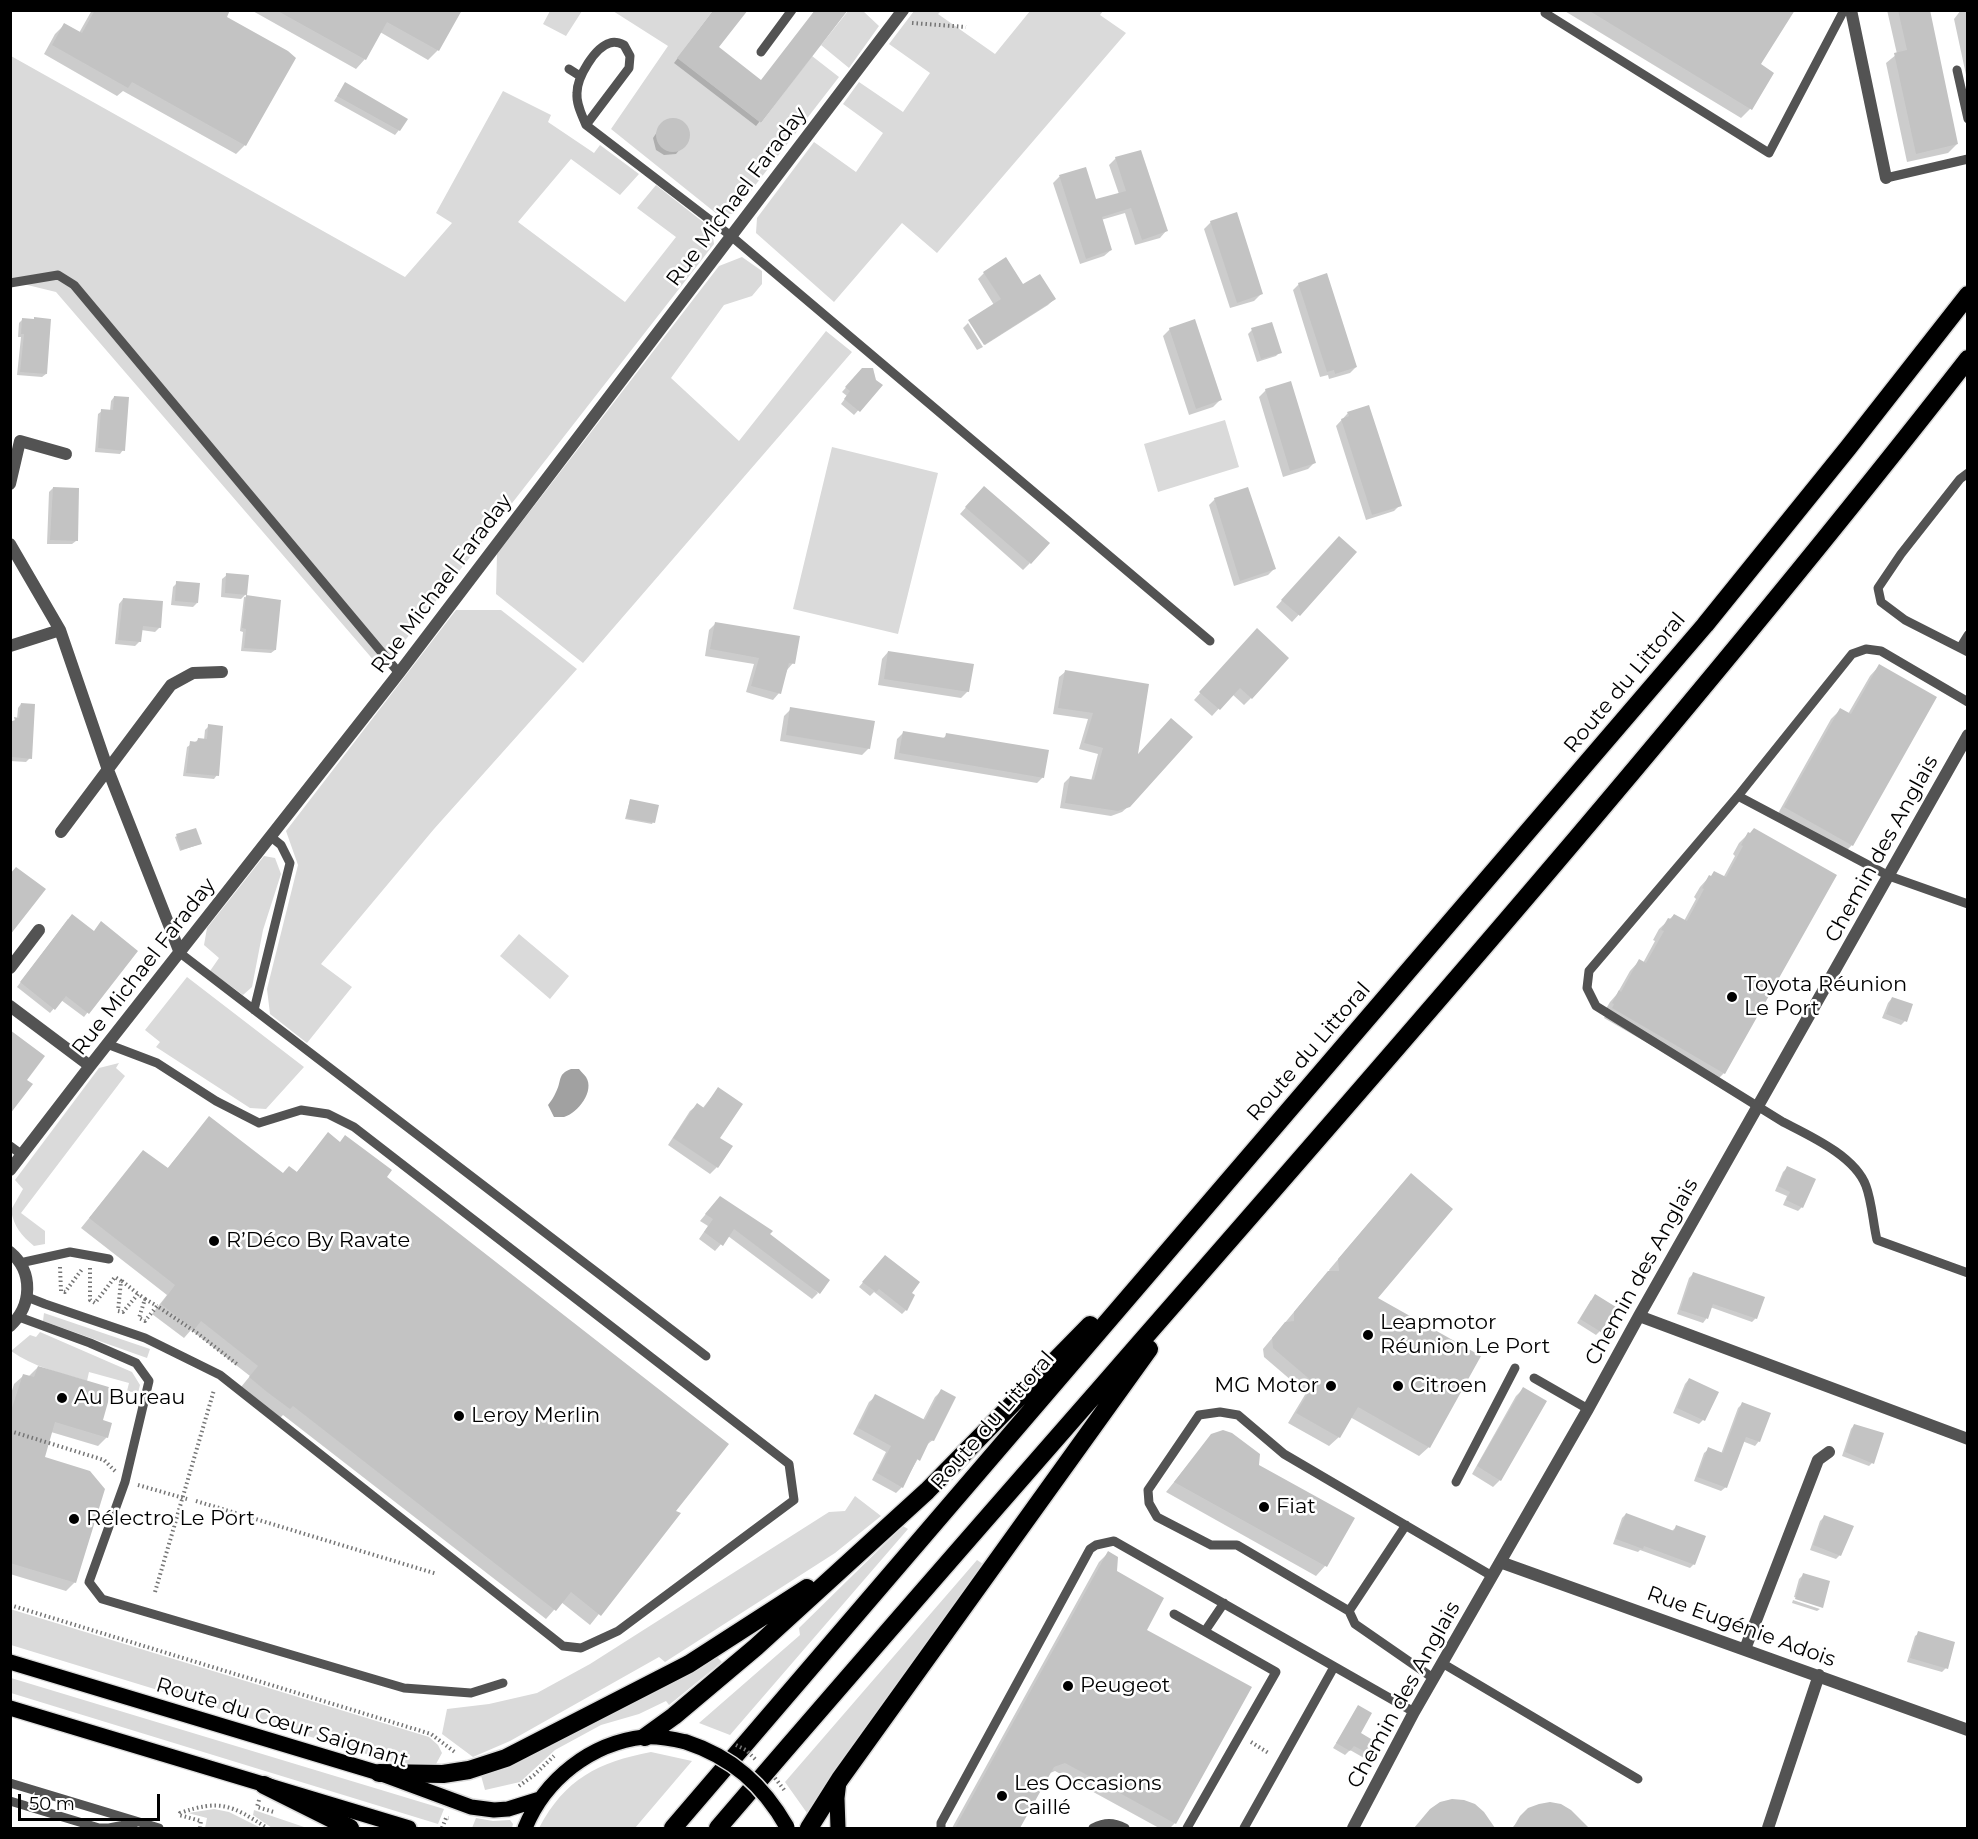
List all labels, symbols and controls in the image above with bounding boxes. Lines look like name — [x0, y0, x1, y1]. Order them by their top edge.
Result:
street label: Rue Michael Faraday — [661, 102, 813, 292]
street label: Rue Michael Faraday — [366, 489, 518, 679]
street label: Route du Littoral — [1559, 608, 1691, 758]
street label: Chemin des Anglais — [1820, 751, 1944, 947]
street label: Rue Michael Faraday — [67, 873, 221, 1061]
place label: Toyota Réunion Le Port — [1744, 972, 1907, 1022]
street label: Route du Littoral — [1242, 977, 1376, 1127]
marker: Toyota Réunion Le Port — [1725, 990, 1739, 1004]
street label: Chemin des Anglais — [1580, 1174, 1704, 1370]
place label: R’Déco By Ravate — [226, 1228, 410, 1254]
marker: R’Déco By Ravate — [207, 1234, 221, 1248]
place label: Leapmotor Réunion Le Port — [1380, 1310, 1550, 1360]
marker: Leapmotor Réunion Le Port — [1361, 1328, 1375, 1342]
street label: Route du Littoral — [926, 1346, 1060, 1496]
place label: MG Motor — [1214, 1373, 1319, 1399]
place label: Citroen — [1410, 1373, 1487, 1399]
marker: MG Motor — [1324, 1379, 1338, 1393]
marker: Citroen — [1391, 1379, 1405, 1393]
place label: Au Bureau — [74, 1385, 185, 1411]
marker: Au Bureau — [55, 1391, 69, 1405]
place label: Leroy Merlin — [471, 1403, 600, 1429]
marker: Leroy Merlin — [452, 1409, 466, 1423]
place label: Fiat — [1276, 1494, 1316, 1520]
marker: Fiat — [1257, 1500, 1271, 1514]
place label: Rélectro Le Port — [86, 1506, 255, 1532]
marker: Rélectro Le Port — [67, 1512, 81, 1526]
street label: Rue Eugénie Adois — [1643, 1581, 1839, 1673]
street label: Chemin des Anglais — [1342, 1597, 1466, 1793]
street label: Route du Cœur Saignant — [153, 1673, 411, 1773]
place label: Peugeot — [1080, 1673, 1170, 1699]
marker: Peugeot — [1061, 1679, 1075, 1693]
place label: Les Occasions Caillé — [1014, 1771, 1162, 1821]
scale bar — [21, 1782, 164, 1820]
marker: Les Occasions Caillé — [995, 1789, 1009, 1803]
text: 50 m — [29, 1793, 75, 1815]

